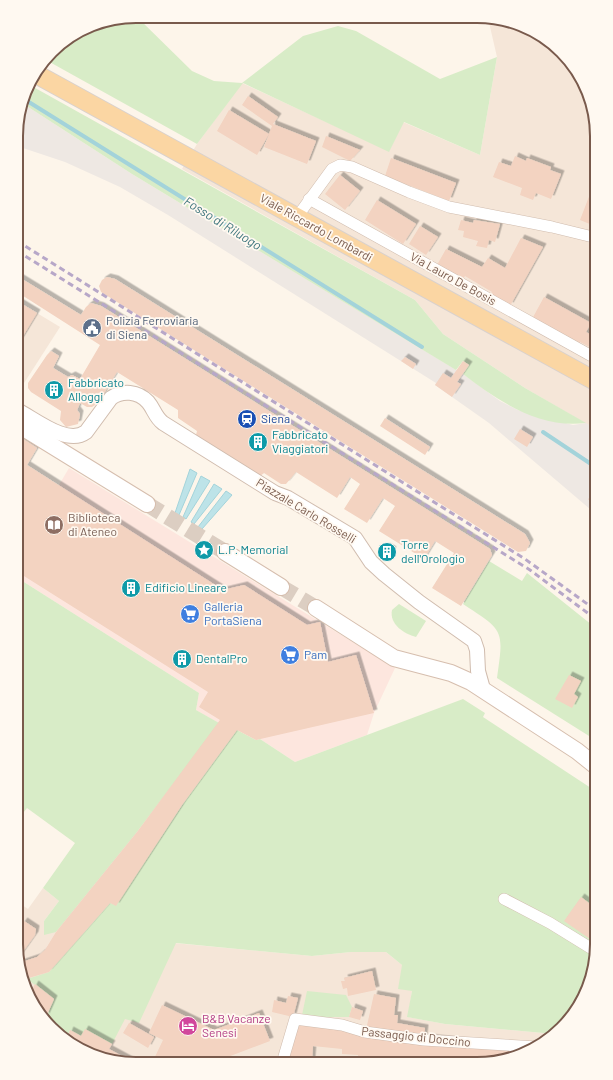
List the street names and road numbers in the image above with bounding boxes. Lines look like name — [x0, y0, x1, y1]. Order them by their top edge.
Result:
street label: Viale Riccardo Lombardi — [258, 190, 375, 264]
street label: Via Lauro De Bosis — [408, 249, 499, 308]
street label: Piazzale Carlo Rosselli — [254, 475, 359, 546]
street label: Passaggio di Doccino — [361, 1023, 472, 1049]

